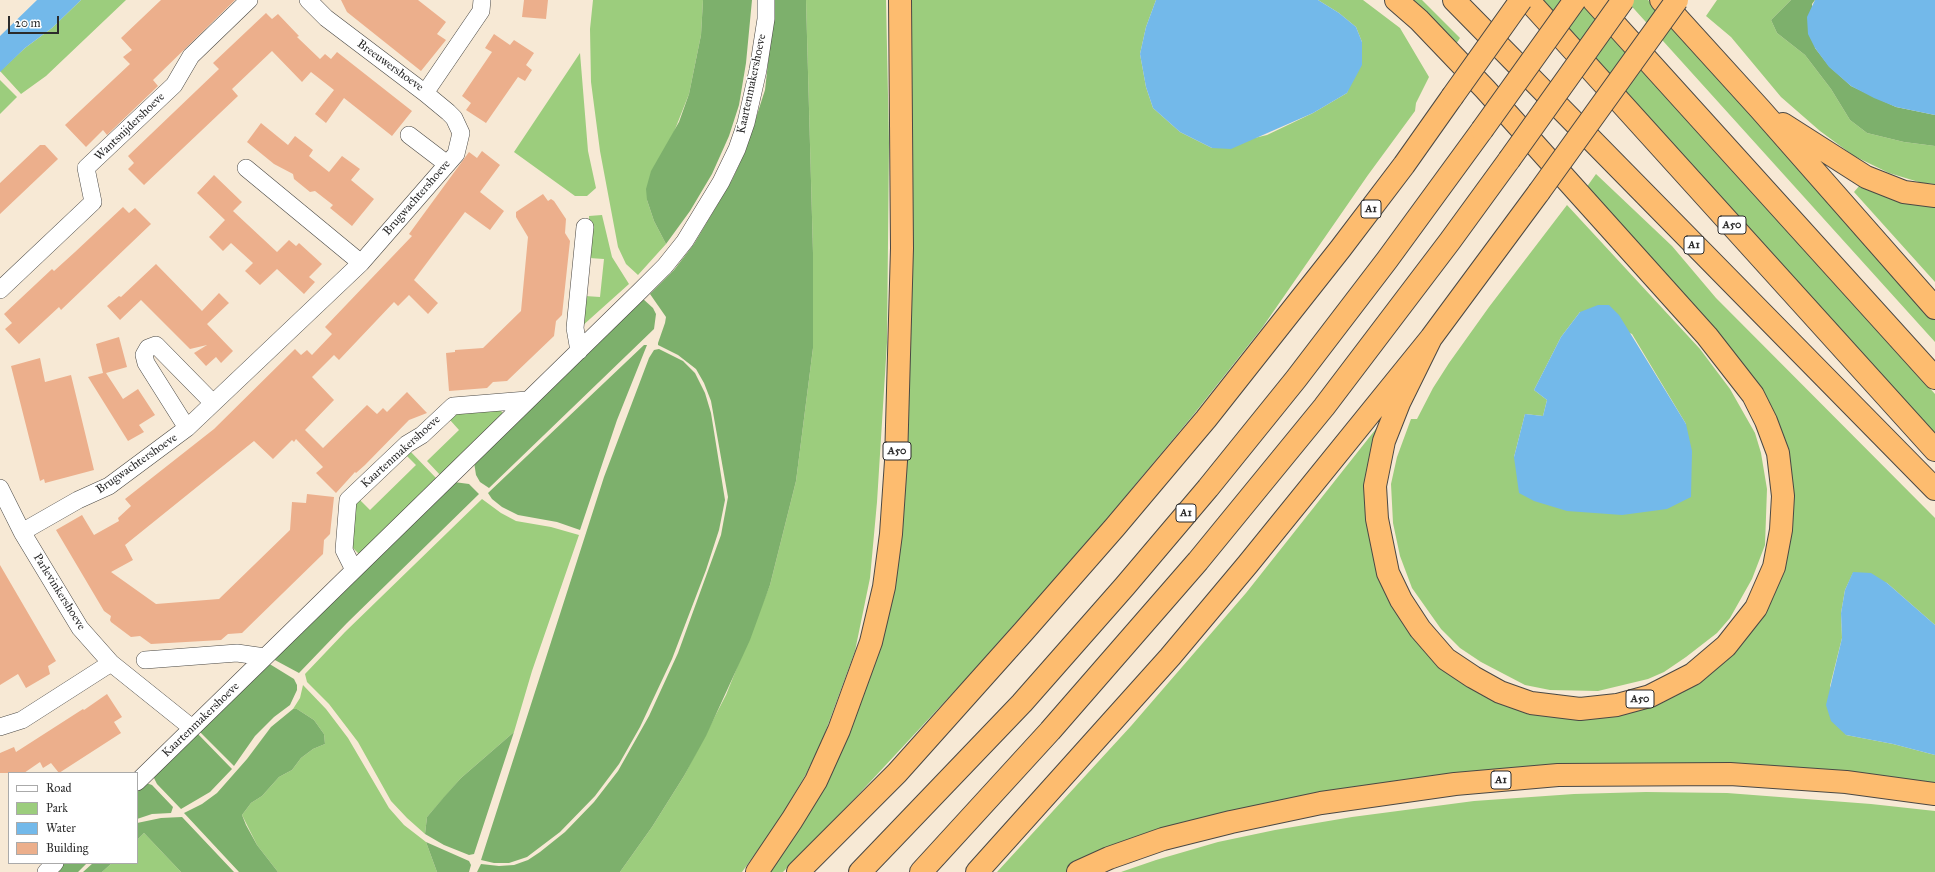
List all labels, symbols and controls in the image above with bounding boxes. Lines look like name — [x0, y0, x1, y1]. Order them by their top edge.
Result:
scale bar — [10, 8, 61, 34]
text: 20 m — [15, 16, 41, 30]
street label: Kaartenmakershoeve — [734, 33, 770, 135]
street label: Breeuwershoeve — [354, 37, 426, 95]
street label: Wantsnijdershoeve — [92, 90, 168, 164]
street label: Brugwachtershoeve — [380, 157, 454, 239]
road number: A1 — [1361, 200, 1381, 218]
road number: A50 — [1718, 216, 1746, 234]
road number: A1 — [1684, 236, 1704, 254]
street label: Kaartenmakershoeve — [358, 413, 444, 491]
street label: Brugwachtershoeve — [94, 431, 180, 497]
road number: A50 — [883, 442, 911, 460]
road number: A1 — [1176, 504, 1196, 522]
street label: Parlevinkershoeve — [30, 551, 88, 633]
street label: Kaartenmakershoeve — [159, 679, 243, 761]
road number: A50 — [1626, 690, 1654, 708]
road number: A1 — [1491, 771, 1511, 789]
legend — [8, 772, 138, 864]
text: Road — [46, 781, 72, 795]
text: Park — [46, 801, 68, 815]
text: Water — [46, 821, 76, 835]
text: Building — [46, 841, 88, 855]

